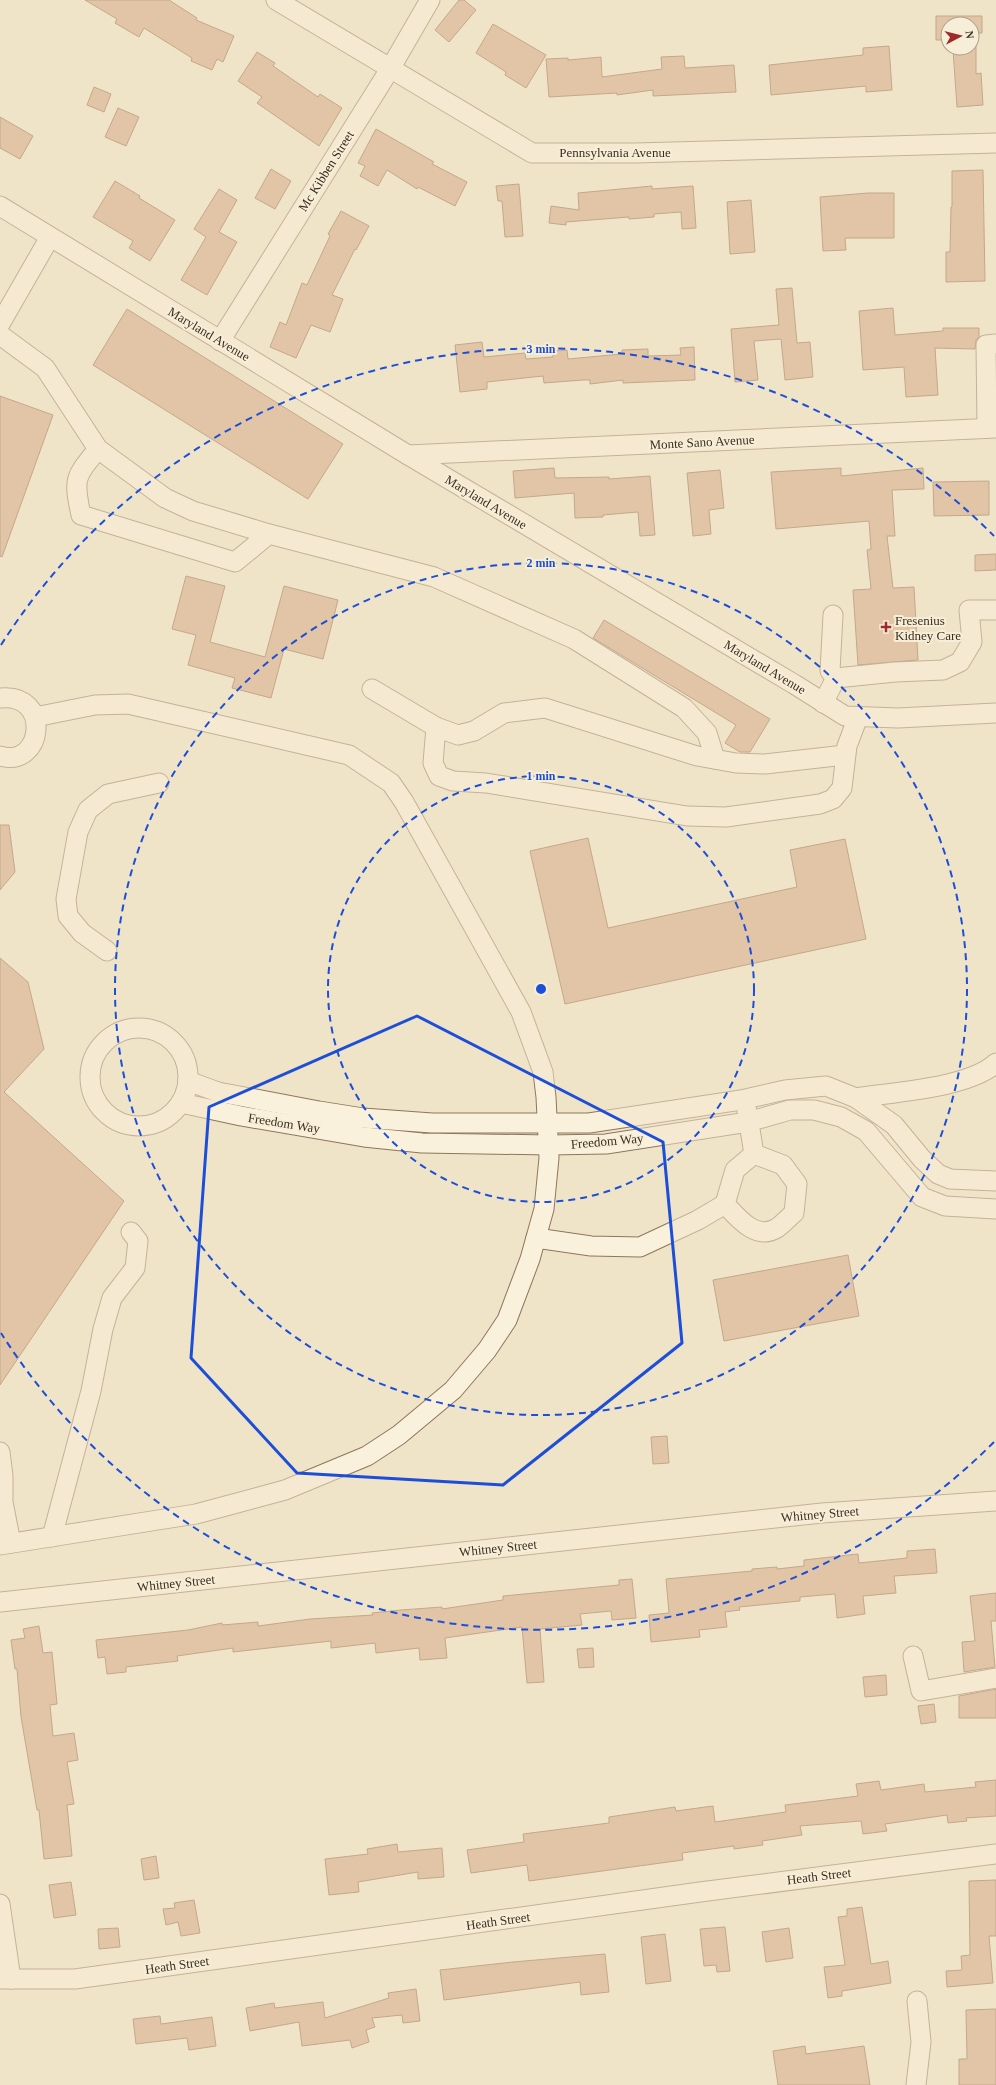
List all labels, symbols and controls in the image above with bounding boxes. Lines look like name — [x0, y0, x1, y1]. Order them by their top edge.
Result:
north arrow — [940, 16, 980, 56]
text: N — [963, 30, 976, 40]
street label: Mc Kibben Street — [295, 128, 357, 214]
street label: Pennsylvania Avenue — [559, 145, 671, 160]
street label: Maryland Avenue — [165, 304, 253, 364]
text: 3 min — [526, 342, 556, 356]
street label: Monte Sano Avenue — [649, 432, 755, 452]
street label: Maryland Avenue — [442, 472, 530, 532]
text: 2 min — [526, 556, 556, 570]
place label: Fresenius Kidney Care — [895, 613, 961, 643]
marker: Fresenius Kidney Care — [880, 621, 892, 633]
street label: Maryland Avenue — [721, 637, 809, 697]
text: 1 min — [526, 769, 556, 783]
centre of rings — [534, 982, 548, 996]
street label: Freedom Way — [247, 1110, 322, 1136]
street label: Freedom Way — [570, 1130, 644, 1152]
street label: Whitney Street — [780, 1503, 860, 1525]
street label: Whitney Street — [458, 1536, 538, 1560]
street label: Whitney Street — [136, 1571, 216, 1595]
street label: Heath Street — [786, 1865, 852, 1887]
street label: Heath Street — [465, 1909, 531, 1933]
street label: Heath Street — [144, 1953, 210, 1977]

